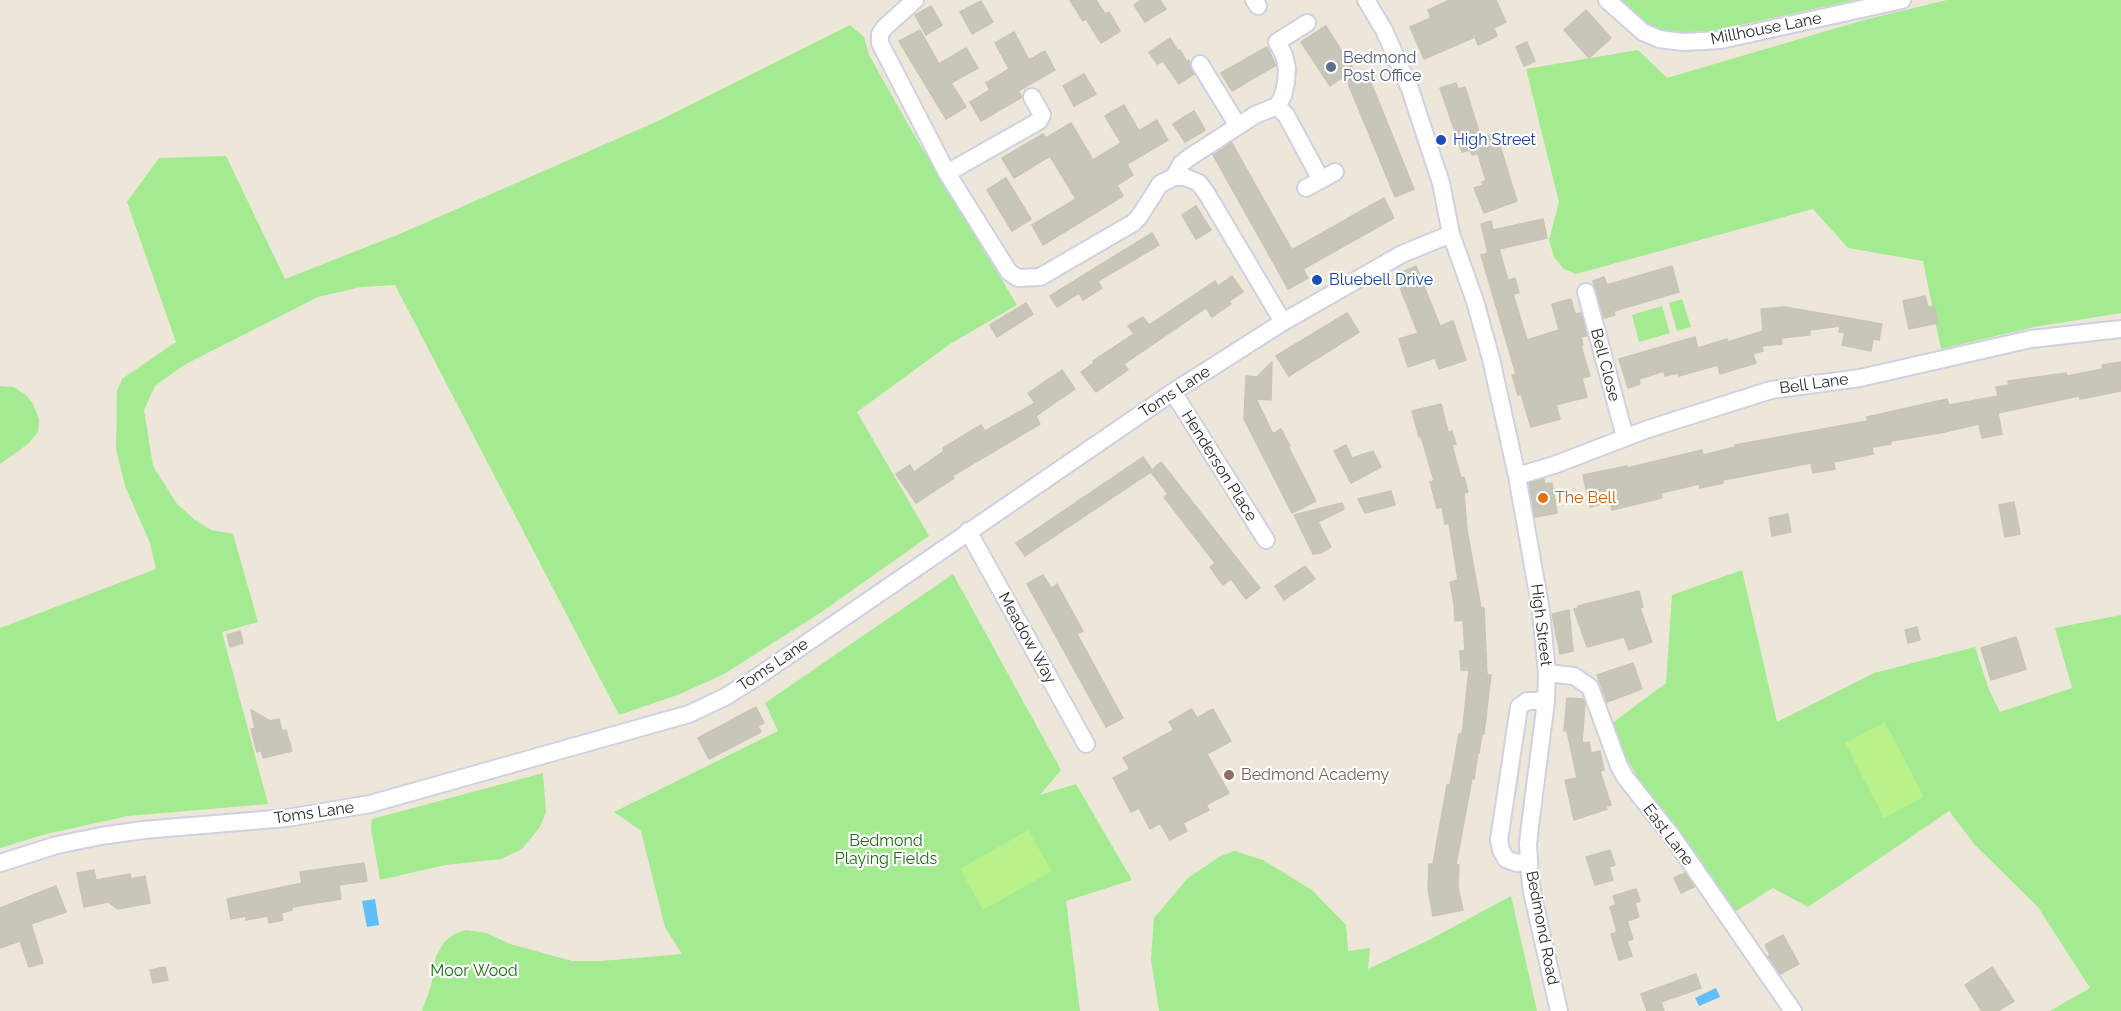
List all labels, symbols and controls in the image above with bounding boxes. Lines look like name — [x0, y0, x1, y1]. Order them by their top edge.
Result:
street label: Millhouse Lane — [1709, 9, 1823, 49]
place label: Bedmond Post Office — [1343, 48, 1421, 86]
marker: Bedmond Post Office — [1324, 60, 1338, 74]
place label: High Street — [1453, 130, 1536, 150]
marker: High Street — [1434, 133, 1448, 147]
place label: Bluebell Drive — [1329, 270, 1433, 290]
marker: Bluebell Drive — [1310, 273, 1324, 287]
street label: Bell Close — [1586, 326, 1624, 404]
street label: Toms Lane — [1136, 362, 1214, 422]
street label: Bell Lane — [1778, 370, 1850, 398]
street label: Henderson Place — [1177, 407, 1261, 525]
place label: The Bell — [1555, 488, 1616, 508]
marker: The Bell — [1536, 491, 1550, 505]
street label: High Street — [1526, 583, 1556, 667]
street label: Meadow Way — [994, 589, 1060, 687]
street label: Toms Lane — [734, 634, 812, 696]
place label: Bedmond Academy — [1241, 765, 1389, 785]
marker: Bedmond Academy — [1222, 768, 1236, 782]
street label: Toms Lane — [273, 798, 355, 828]
street label: East Lane — [1639, 800, 1697, 870]
park label: Bedmond Playing Fields — [835, 831, 937, 869]
street label: Bedmond Road — [1522, 869, 1562, 987]
park label: Moor Wood — [430, 961, 518, 981]

